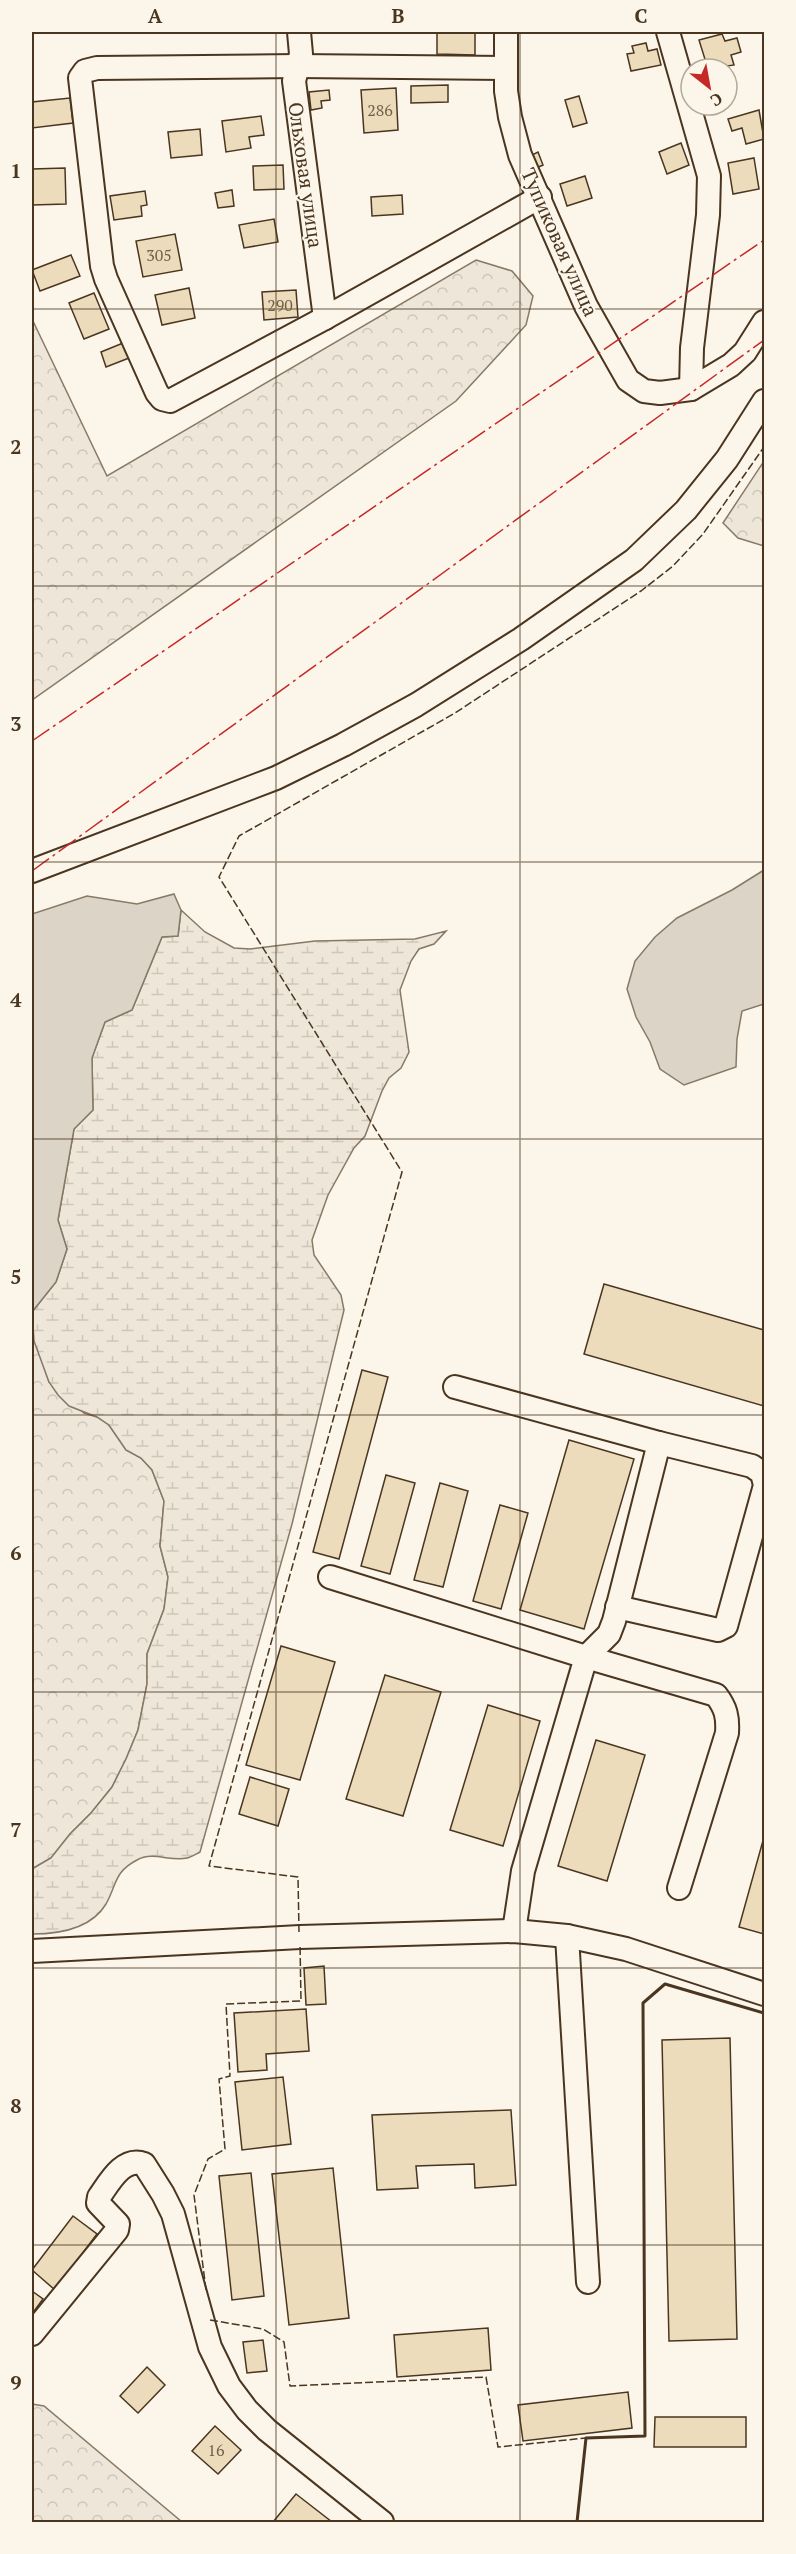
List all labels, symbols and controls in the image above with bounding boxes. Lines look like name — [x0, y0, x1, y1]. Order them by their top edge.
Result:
text: A — [148, 2, 163, 29]
text: B — [392, 2, 405, 29]
text: C — [634, 2, 648, 29]
north arrow — [679, 57, 739, 117]
text: С — [707, 88, 727, 112]
house number: 286 — [367, 99, 393, 121]
street label: Ольховая улица — [282, 100, 330, 250]
text: 1 — [10, 157, 22, 184]
street label: Тупиковая улица — [515, 163, 605, 321]
house number: 305 — [146, 244, 172, 266]
house number: 290 — [267, 294, 293, 316]
text: 2 — [10, 433, 22, 460]
text: 3 — [10, 710, 22, 737]
text: 4 — [10, 986, 22, 1013]
text: 5 — [10, 1263, 22, 1290]
text: 6 — [10, 1539, 22, 1566]
text: 7 — [10, 1816, 22, 1843]
text: 8 — [10, 2092, 22, 2119]
text: 9 — [10, 2369, 22, 2396]
house number: 16 — [207, 2439, 225, 2461]

